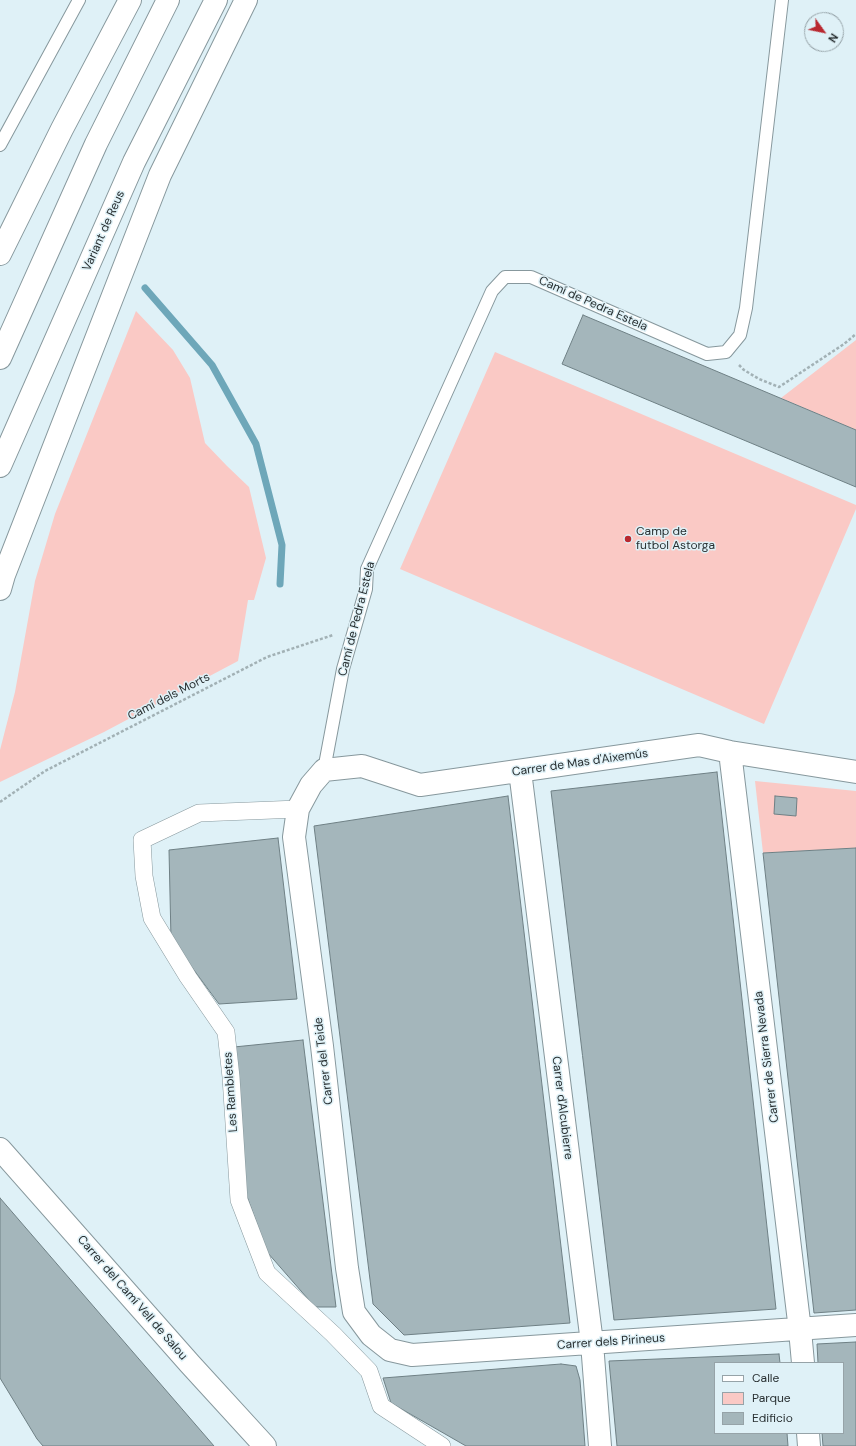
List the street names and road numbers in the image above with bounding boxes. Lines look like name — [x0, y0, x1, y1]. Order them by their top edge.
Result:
street label: Variant de Reus — [80, 189, 128, 273]
street label: Camí de Pedra Estela — [536, 274, 650, 334]
street label: Camí de Pedra Estela — [336, 560, 378, 678]
street label: Camí dels Morts — [126, 670, 212, 724]
street label: Carrer de Mas d'Aixemús — [511, 746, 649, 780]
street label: Carrer de Sierra Nevada — [752, 990, 782, 1124]
street label: Carrer del Teide — [311, 1016, 337, 1106]
street label: Les Rambletes — [221, 1051, 241, 1133]
street label: Carrer d'Alcubierre — [549, 1056, 575, 1160]
street label: Carrer del Camí Vell de Salou — [74, 1233, 190, 1363]
street label: Carrer dels Pirineus — [557, 1331, 665, 1353]

